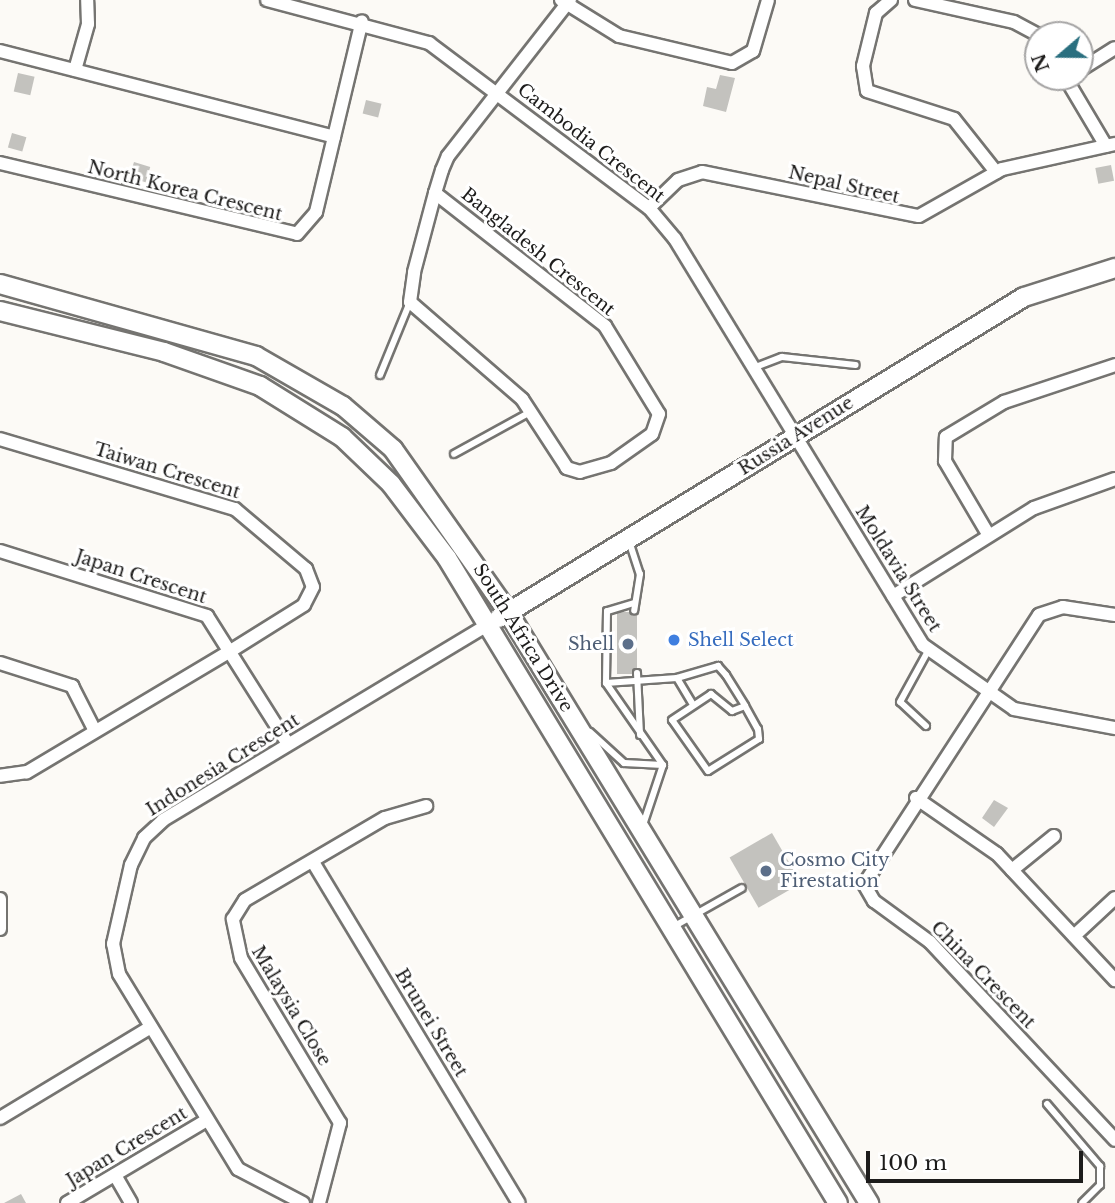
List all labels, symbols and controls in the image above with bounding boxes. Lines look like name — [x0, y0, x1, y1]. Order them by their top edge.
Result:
north arrow — [1024, 21, 1094, 91]
text: N — [1027, 50, 1055, 75]
street label: Cambodia Crescent — [513, 79, 669, 207]
street label: North Korea Crescent — [85, 156, 285, 226]
street label: Nepal Street — [786, 162, 902, 208]
street label: Bangladesh Crescent — [457, 183, 619, 321]
street label: Russia Avenue — [734, 392, 858, 480]
street label: Taiwan Crescent — [91, 438, 243, 504]
street label: Moldavia Street — [850, 502, 946, 636]
street label: Japan Crescent — [73, 546, 209, 608]
street label: South Africa Drive — [468, 559, 578, 717]
place label: Shell Select — [688, 629, 794, 651]
marker: Shell Select — [666, 632, 682, 648]
place label: Shell — [568, 633, 614, 655]
marker: Shell — [620, 636, 636, 652]
street label: Indonesia Crescent — [142, 709, 304, 821]
place label: Cosmo City Firestation — [780, 850, 890, 892]
marker: Cosmo City Firestation — [758, 863, 774, 879]
street label: China Crescent — [926, 917, 1040, 1033]
street label: Malaysia Close — [247, 942, 335, 1070]
street label: Brunei Street — [390, 965, 472, 1081]
street label: Japan Crescent — [63, 1103, 191, 1191]
scale bar — [870, 1136, 1087, 1180]
text: 100 m — [879, 1150, 947, 1176]

